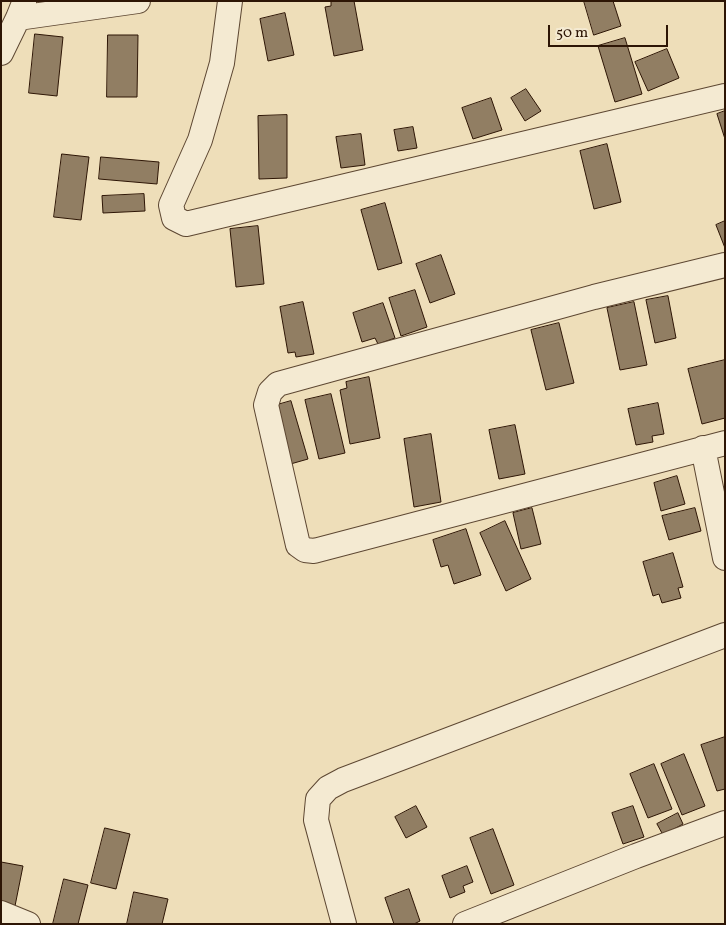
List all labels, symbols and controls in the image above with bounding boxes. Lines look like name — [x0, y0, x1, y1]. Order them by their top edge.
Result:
scale bar — [551, 15, 671, 47]
text: 50 m — [556, 23, 588, 44]

